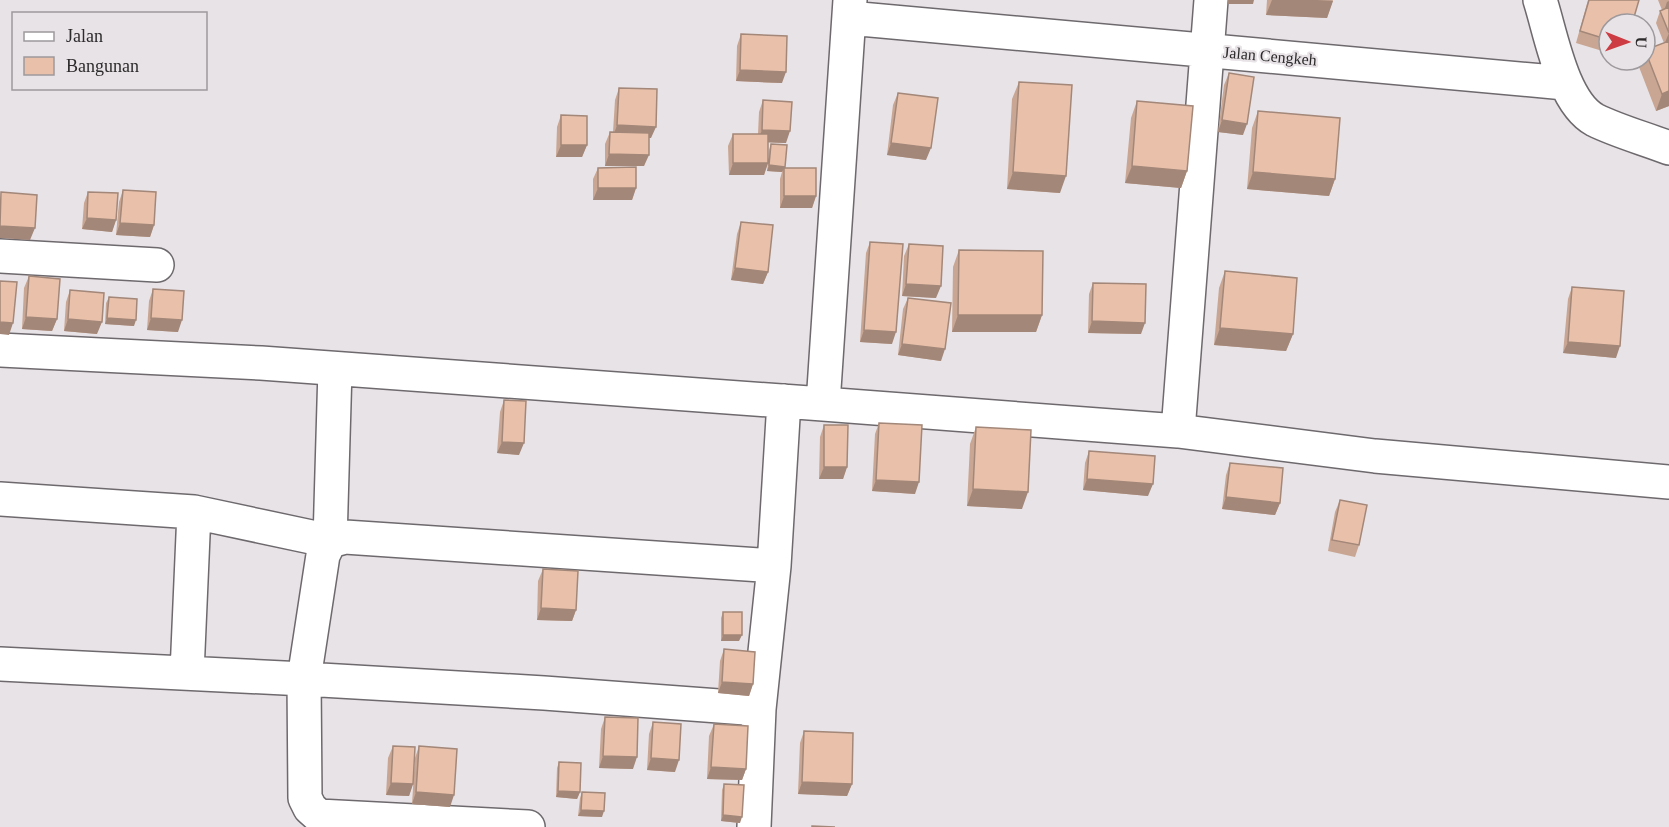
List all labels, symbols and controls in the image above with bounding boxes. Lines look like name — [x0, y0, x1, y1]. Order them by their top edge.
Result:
legend — [12, 12, 207, 90]
north arrow — [1597, 12, 1657, 72]
text: Jalan — [66, 26, 103, 46]
text: U — [1633, 36, 1650, 49]
street label: Jalan Cengkeh — [1222, 43, 1317, 70]
text: Bangunan — [66, 56, 139, 76]

